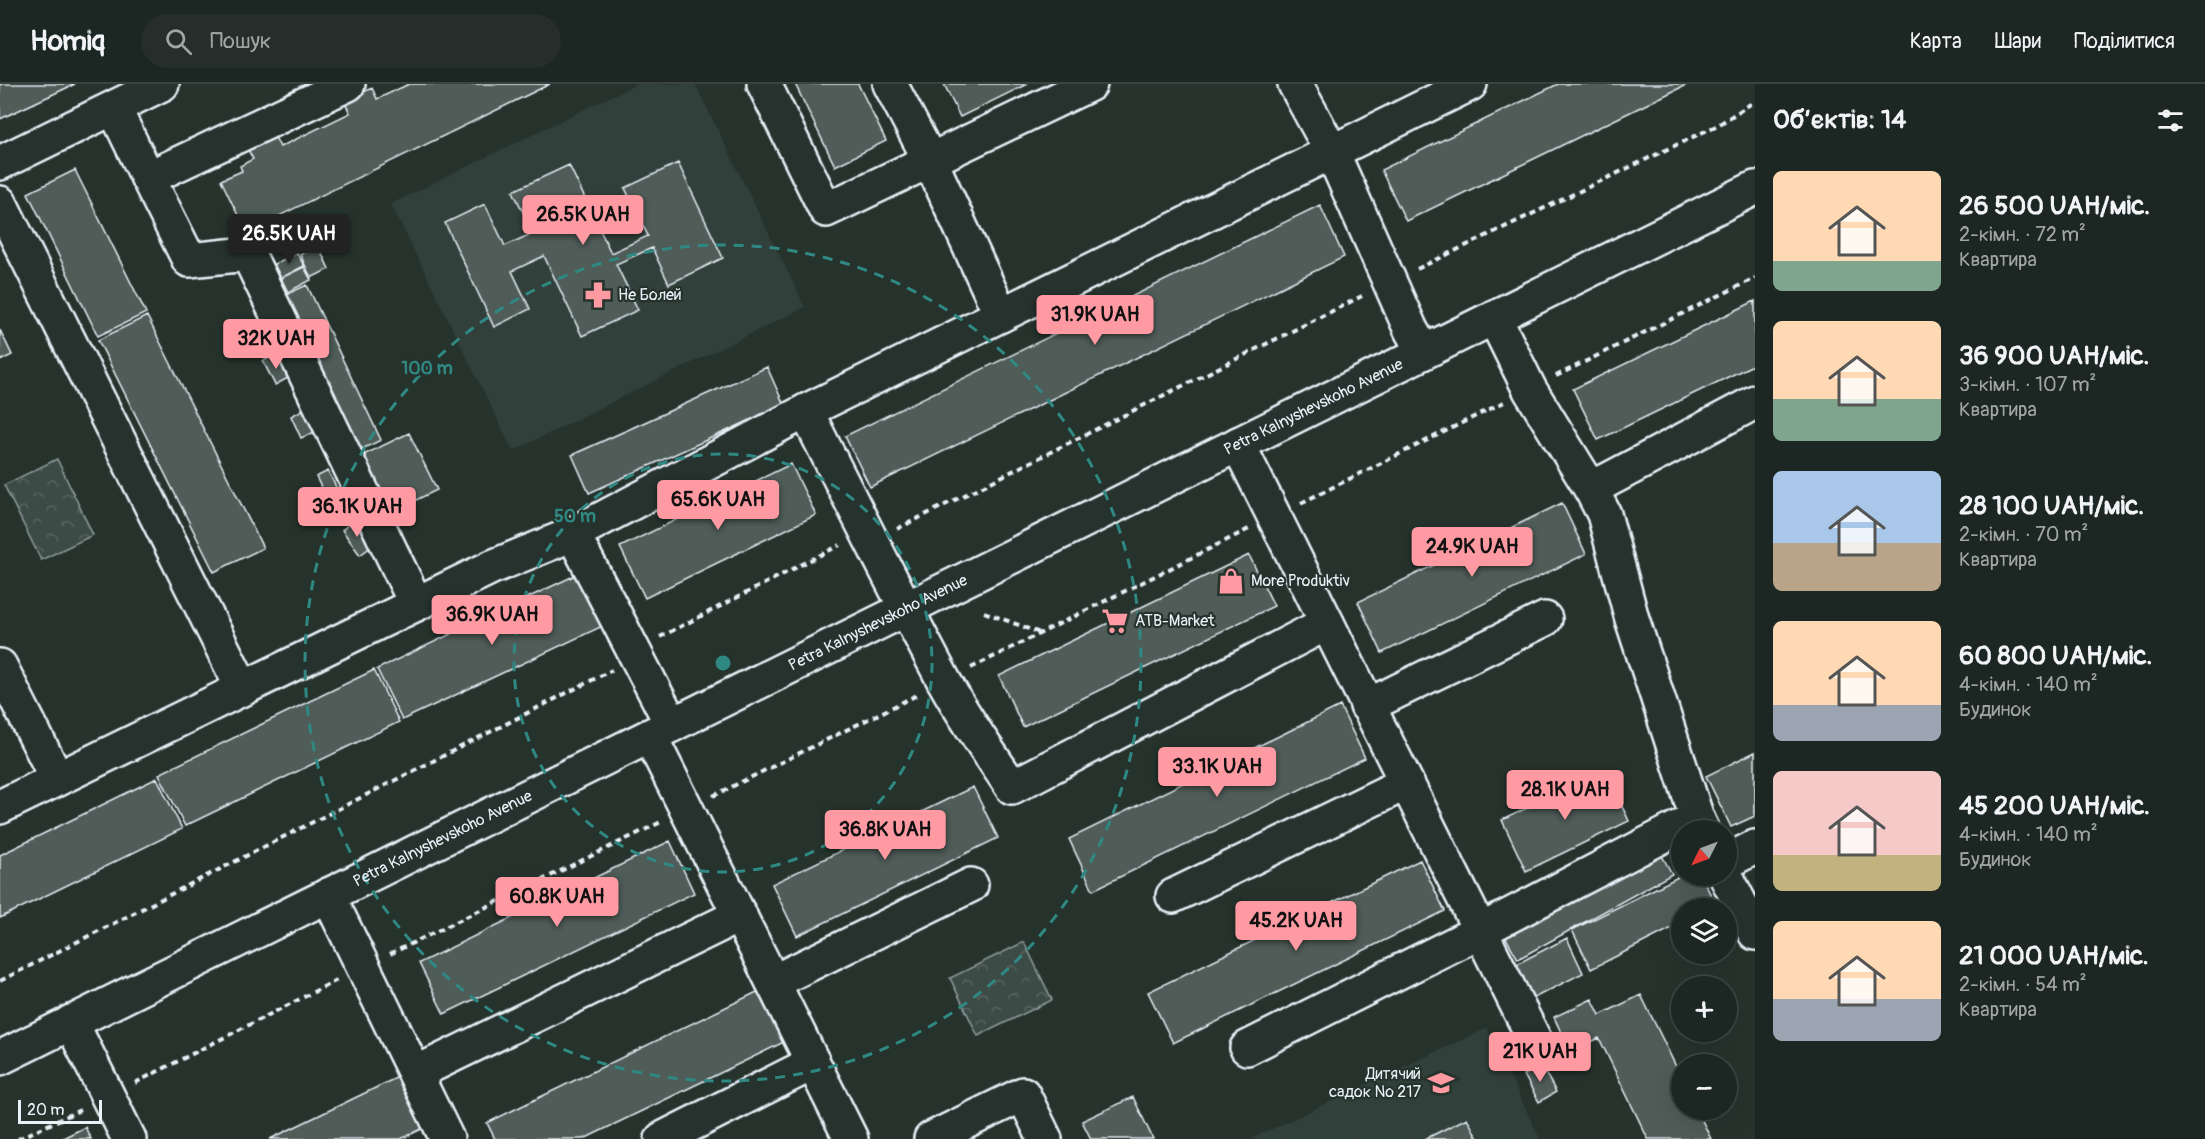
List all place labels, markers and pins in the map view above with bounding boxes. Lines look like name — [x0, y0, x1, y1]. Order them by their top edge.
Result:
pin: 26.5K UAH — [514, 195, 652, 246]
pin: 26.5K UAH — [220, 214, 358, 265]
pharmacy icon: Не Болей — [583, 280, 613, 310]
place label: Не Болей — [618, 285, 682, 305]
pin: 31.9K UAH — [1026, 295, 1164, 346]
pin: 32K UAH — [221, 319, 331, 370]
pin: 65.6K UAH — [649, 480, 787, 531]
pin: 36.1K UAH — [288, 487, 426, 538]
pin: 24.9K UAH — [1403, 527, 1541, 578]
shop icon: More Produktiv — [1216, 566, 1246, 596]
place label: More Produktiv — [1251, 571, 1350, 591]
pin: 36.9K UAH — [423, 595, 561, 646]
supermarket icon: ATB-Market — [1100, 606, 1130, 636]
place label: ATB-Market — [1135, 611, 1215, 631]
centre of rings — [713, 653, 733, 673]
pin: 33.1K UAH — [1148, 747, 1286, 798]
pin: 28.1K UAH — [1496, 770, 1634, 821]
pin: 36.8K UAH — [816, 810, 954, 861]
pin: 60.8K UAH — [488, 877, 626, 928]
pin: 45.2K UAH — [1227, 901, 1365, 952]
pin: 21K UAH — [1485, 1032, 1595, 1083]
place label: Дитячий садок № 217 — [1329, 1064, 1422, 1102]
school or university icon: Дитячий садок № 217 — [1426, 1068, 1456, 1098]

